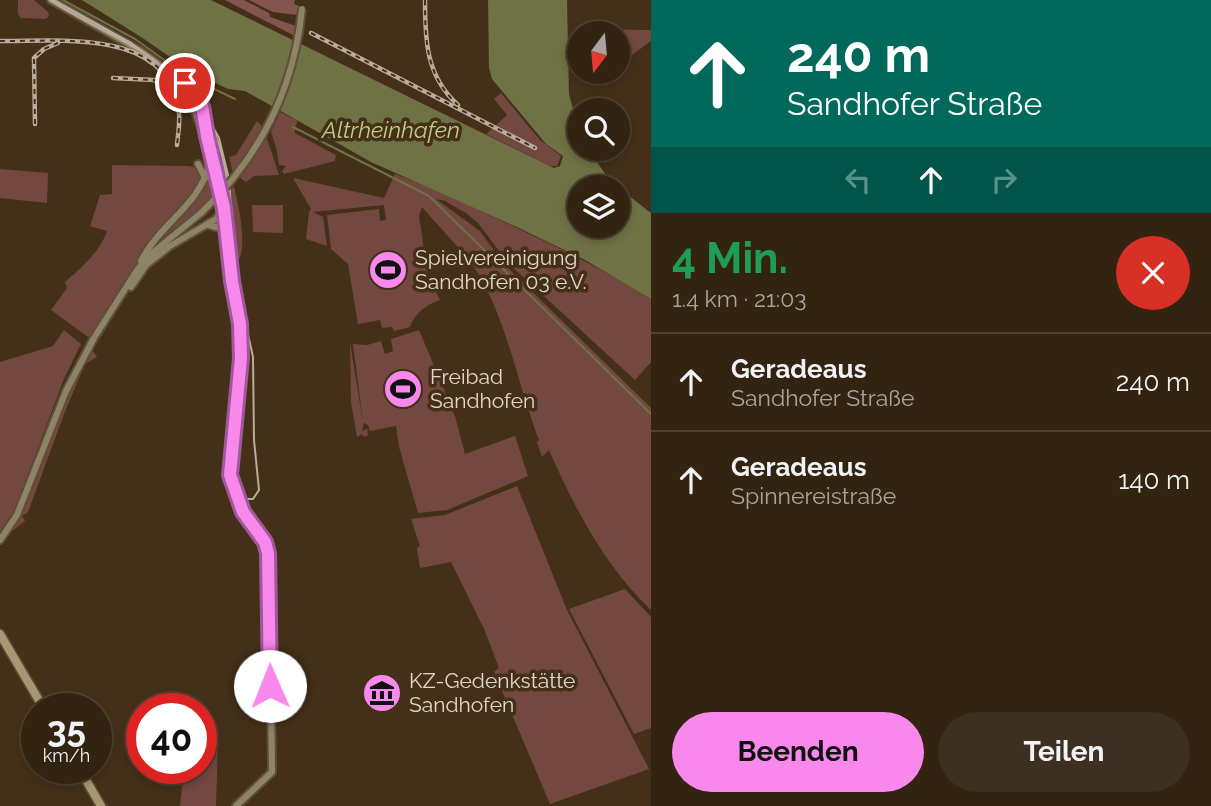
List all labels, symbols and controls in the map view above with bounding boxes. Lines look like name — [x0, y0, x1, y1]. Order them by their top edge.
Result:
north arrow — [567, 21, 630, 84]
map controls — [567, 21, 630, 238]
text: 240 m — [787, 26, 930, 83]
icon: ahead — [672, 28, 763, 119]
pin — [155, 53, 215, 113]
icon: arrive — [166, 64, 204, 102]
text: Sandhofer Straße — [787, 85, 1042, 122]
button: search — [567, 98, 630, 161]
water label: Altrheinhafen — [320, 116, 460, 143]
icon: left — [839, 161, 877, 199]
icon: ahead — [912, 161, 950, 199]
icon: right — [985, 161, 1023, 199]
button: layers — [567, 175, 630, 238]
text: 4 Min. — [672, 234, 788, 283]
button: close — [1116, 236, 1190, 310]
place label: Spielvereinigung Sandhofen 03 e.V. — [415, 245, 586, 294]
sports icon: Spielvereinigung Sandhofen 03 e.V. — [367, 249, 409, 291]
text: 1.4 km · 21:03 — [672, 285, 807, 312]
text: Geradeaus — [731, 354, 867, 384]
icon: ahead — [672, 363, 710, 401]
place label: Freibad Sandhofen — [430, 364, 535, 413]
text: 240 m — [1116, 367, 1190, 397]
sports icon: Freibad Sandhofen — [382, 368, 424, 410]
text: Sandhofer Straße — [731, 384, 914, 411]
text: Geradeaus — [731, 452, 867, 482]
icon: ahead — [672, 461, 710, 499]
text: 140 m — [1118, 465, 1190, 495]
text: Spinnereistraße — [731, 482, 896, 509]
position arrow — [233, 649, 307, 723]
place label: KZ-Gedenkstätte Sandhofen — [409, 668, 575, 717]
museum icon: KZ-Gedenkstätte Sandhofen — [361, 672, 403, 714]
speed limit sign: 40 — [126, 693, 217, 784]
text: 35 — [47, 709, 86, 750]
button: Beenden — [672, 712, 924, 792]
button: Teilen — [938, 712, 1190, 792]
text: km/h — [43, 745, 90, 766]

